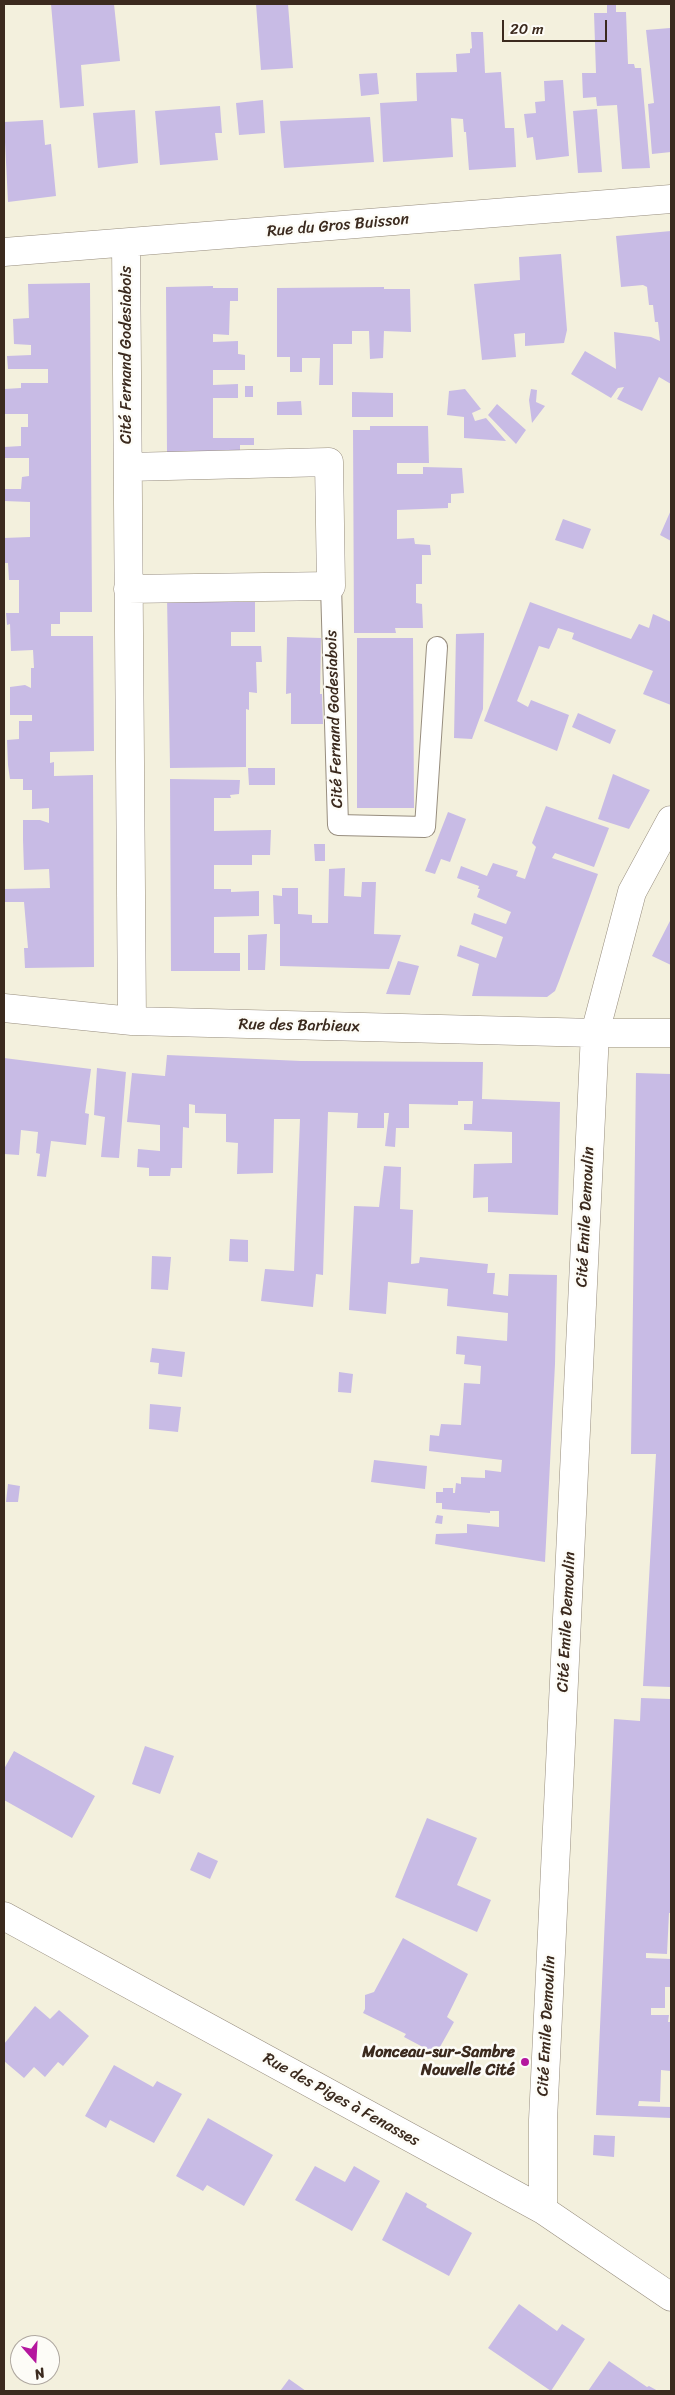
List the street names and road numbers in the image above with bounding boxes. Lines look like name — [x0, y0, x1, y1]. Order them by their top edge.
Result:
street label: Rue du Gros Buisson — [266, 210, 410, 242]
street label: Cité Fernand Godesiabois — [117, 266, 137, 444]
street label: Cité Fernand Godesiabois — [322, 630, 348, 808]
street label: Rue des Barbieux — [238, 1015, 360, 1037]
street label: Cité Emile Demoulin — [573, 1146, 599, 1288]
street label: Cité Emile Demoulin — [554, 1551, 580, 1693]
street label: Cité Emile Demoulin — [534, 1955, 560, 2097]
street label: Rue des Piges à Fenasses — [260, 2049, 422, 2151]

